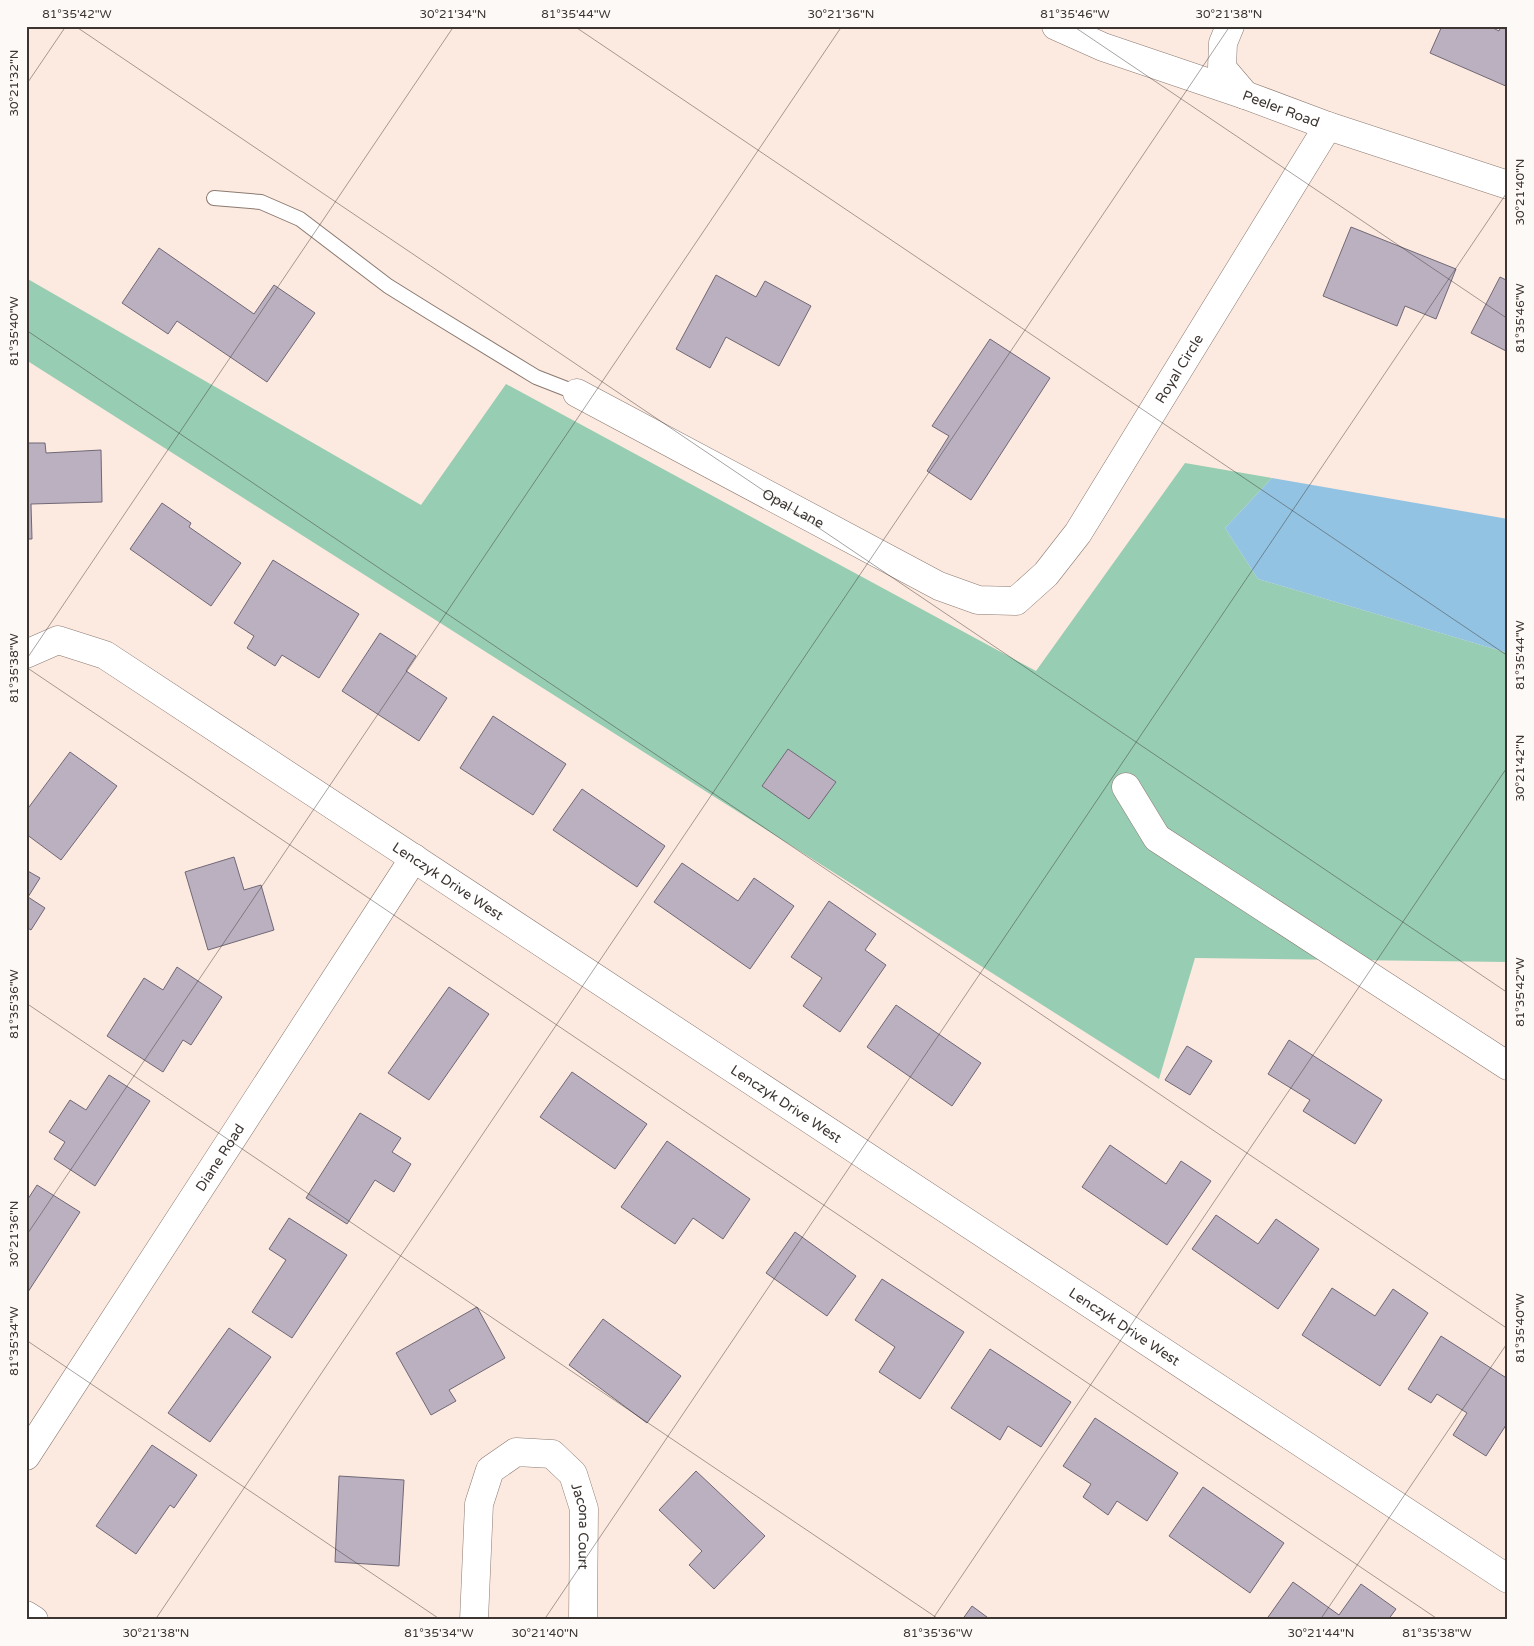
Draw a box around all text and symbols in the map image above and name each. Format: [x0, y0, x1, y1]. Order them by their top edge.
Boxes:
text: 81°35'42"W [42, 7, 112, 21]
text: 30°21'34"N [420, 7, 487, 21]
text: 81°35'44"W [541, 7, 611, 21]
text: 30°21'36"N [808, 7, 875, 21]
text: 81°35'46"W [1040, 7, 1110, 21]
text: 30°21'38"N [1196, 7, 1263, 21]
text: 30°21'32"N [7, 50, 21, 117]
street label: Peeler Road [1240, 86, 1322, 131]
text: 30°21'40"N [1513, 159, 1527, 226]
text: 81°35'46"W [1513, 283, 1527, 353]
text: 81°35'40"W [7, 296, 21, 366]
street label: Royal Circle [1151, 331, 1207, 406]
street label: Opal Lane [759, 485, 827, 532]
text: 81°35'44"W [1513, 620, 1527, 690]
text: 81°35'38"W [7, 633, 21, 703]
text: 30°21'42"N [1513, 735, 1527, 802]
street label: Lenczyk Drive West [389, 838, 507, 924]
text: 81°35'42"W [1513, 957, 1527, 1027]
text: 81°35'36"W [7, 969, 21, 1039]
street label: Lenczyk Drive West [728, 1061, 846, 1147]
street label: Diane Road [192, 1120, 248, 1194]
text: 30°21'36"N [7, 1201, 21, 1268]
street label: Lenczyk Drive West [1066, 1284, 1184, 1369]
text: 81°35'40"W [1513, 1293, 1527, 1363]
text: 81°35'34"W [7, 1306, 21, 1376]
street label: Jacona Court [568, 1481, 593, 1570]
text: 30°21'38"N [123, 1626, 190, 1640]
text: 81°35'34"W [404, 1626, 474, 1640]
text: 30°21'40"N [512, 1626, 579, 1640]
text: 81°35'36"W [903, 1626, 973, 1640]
text: 30°21'44"N [1288, 1626, 1355, 1640]
text: 81°35'38"W [1402, 1626, 1472, 1640]

